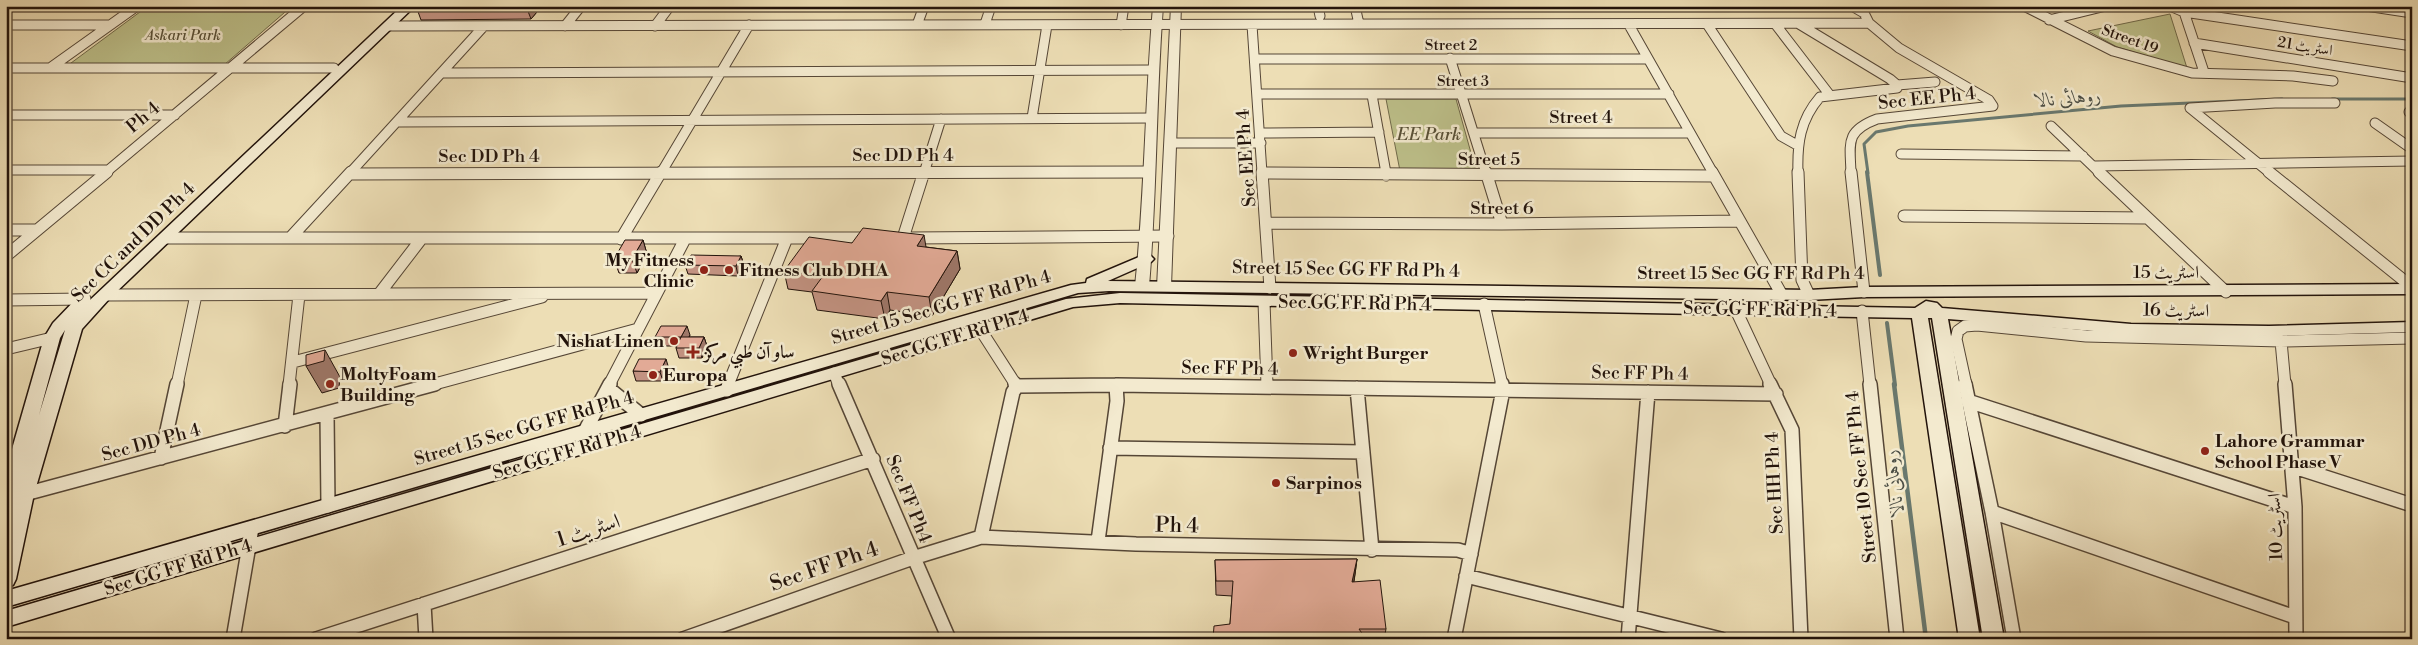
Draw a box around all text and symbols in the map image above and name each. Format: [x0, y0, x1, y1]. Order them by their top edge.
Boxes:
street label: Street 19 [2099, 20, 2161, 58]
park label: Askari Park [143, 26, 221, 45]
street label: اسٹریٹ 21 [2276, 33, 2334, 60]
street label: Street 2 [1425, 36, 1477, 55]
street label: Street 3 [1437, 72, 1489, 91]
street label: Sec EE Ph 4 [1877, 82, 1977, 115]
water label: روہائی نالا [2033, 83, 2102, 113]
street label: Ph 4 [122, 96, 165, 138]
street label: Street 4 [1549, 106, 1613, 129]
street label: Sec EE Ph 4 [1232, 108, 1261, 208]
park label: EE Park [1396, 123, 1461, 146]
street label: Sec DD Ph 4 [852, 144, 954, 167]
street label: Sec DD Ph 4 [438, 145, 540, 168]
street label: Street 5 [1458, 148, 1520, 171]
street label: Sec CC and DD Ph 4 [67, 177, 200, 307]
street label: Street 6 [1470, 197, 1534, 220]
place label: My Fitness Clinic [605, 249, 694, 293]
street label: Street 15 Sec GG FF Rd Ph 4 [1232, 256, 1460, 283]
place label: Fitness Club DHA [739, 259, 889, 282]
street label: اسٹریٹ 15 [2133, 261, 2199, 284]
street label: Street 15 Sec GG FF Rd Ph 4 [1637, 262, 1865, 285]
marker: My Fitness Clinic [698, 264, 710, 276]
marker: Fitness Club DHA [723, 264, 735, 276]
street label: Street 15 Sec GG FF Rd Ph 4 [829, 265, 1053, 349]
street label: Sec GG FF Rd Ph 4 [1278, 291, 1432, 316]
street label: Sec GG FF Rd Ph 4 [1683, 297, 1837, 322]
street label: اسٹریٹ 16 [2143, 298, 2210, 323]
street label: Sec GG FF Rd Ph 4 [878, 304, 1032, 370]
place label: Nishat Linen [556, 330, 664, 353]
marker: Nishat Linen [668, 335, 680, 347]
place label: ساو آن طبي مرکز [702, 341, 795, 369]
place label: Wright Burger [1302, 342, 1429, 365]
marker: ساو آن طبي مرکز [686, 345, 700, 359]
marker: Wright Burger [1287, 347, 1299, 359]
street label: Sec FF Ph 4 [1181, 356, 1279, 381]
street label: Sec FF Ph 4 [1591, 361, 1689, 386]
place label: MoltyFoam Building [340, 363, 437, 407]
place label: Europa [663, 364, 728, 387]
marker: Europa [647, 369, 659, 381]
marker: MoltyFoam Building [324, 378, 336, 390]
street label: Street 15 Sec GG FF Rd Ph 4 [412, 386, 636, 470]
street label: Street 10 Sec FF Ph 4 [1841, 390, 1882, 564]
street label: Sec DD Ph 4 [99, 418, 203, 467]
street label: Sec GG FF Rd Ph 4 [490, 420, 644, 484]
place label: Lahore Grammar School Phase V [2215, 430, 2365, 474]
street label: Sec HH Ph 4 [1760, 431, 1789, 535]
marker: Lahore Grammar School Phase V [2199, 445, 2211, 457]
water label: روہائی نالا [1878, 449, 1910, 518]
street label: Sec FF Ph4 [880, 452, 937, 547]
place label: Sarpinos [1286, 472, 1362, 495]
marker: Sarpinos [1270, 477, 1282, 489]
street label: اسٹریٹ 10 [2263, 493, 2288, 561]
street label: اسٹریٹ 1 [553, 508, 624, 553]
street label: Ph 4 [1155, 513, 1199, 539]
street label: Sec GG FF Rd Ph 4 [101, 534, 255, 601]
street label: Sec FF Ph 4 [767, 536, 882, 598]

